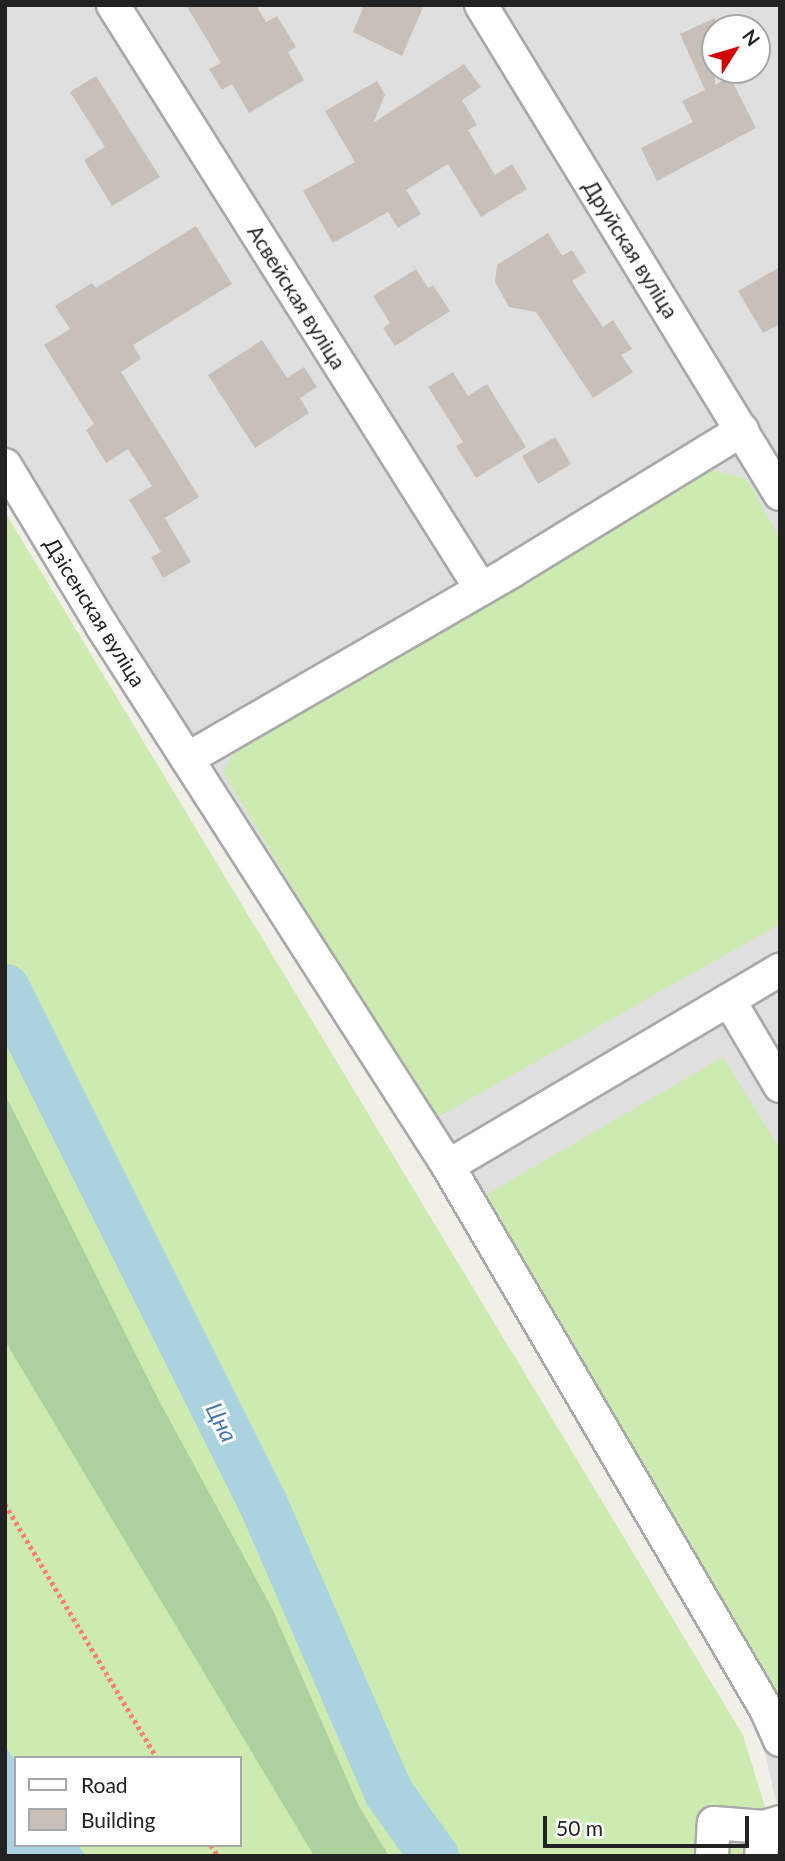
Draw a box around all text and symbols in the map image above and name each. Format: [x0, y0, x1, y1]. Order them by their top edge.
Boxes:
north arrow [701, 14, 771, 84]
text: N [738, 24, 765, 50]
street label: Друйская вуліца [578, 175, 684, 323]
street label: Асвейская вуліца [243, 220, 351, 374]
street label: Дзісенская вуліца [39, 533, 151, 691]
water label: Цна [201, 1398, 243, 1446]
legend [14, 1756, 242, 1847]
text: Road [81, 1772, 128, 1797]
scale bar [547, 1801, 754, 1845]
text: Building [81, 1807, 156, 1832]
text: 50 m [556, 1815, 603, 1840]

